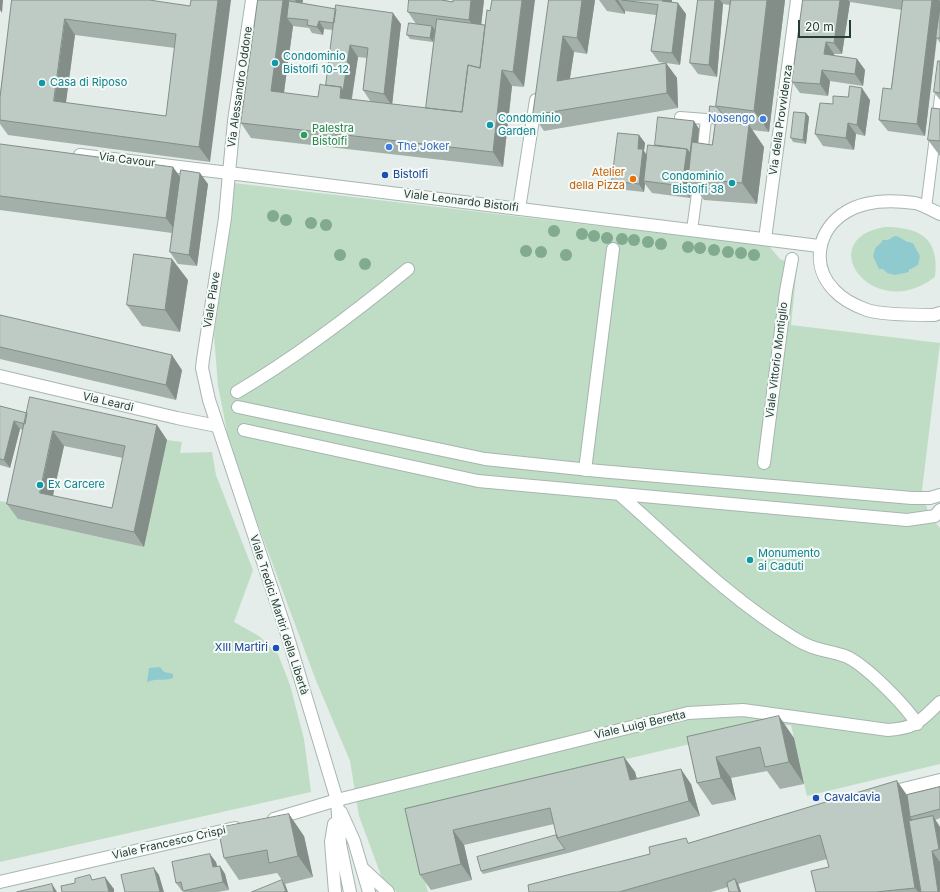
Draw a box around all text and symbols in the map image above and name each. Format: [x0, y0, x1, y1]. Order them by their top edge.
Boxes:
scale bar [800, 12, 853, 38]
text: 20 m [805, 19, 834, 34]
street label: Via Alessandro Oddone [225, 26, 255, 148]
place label: Condominio Bistolfi 10-12 [283, 50, 349, 76]
marker: Condominio Bistolfi 10-12 [270, 58, 280, 68]
street label: Via della Provvidenza [767, 64, 795, 176]
place label: Casa di Riposo [50, 76, 127, 90]
marker: Casa di Riposo [37, 78, 47, 88]
place label: Condominio Garden [498, 112, 561, 138]
place label: Nosengo [708, 112, 755, 126]
marker: Nosengo [758, 114, 768, 124]
marker: Condominio Garden [485, 120, 495, 130]
place label: Palestra Bistolfi [312, 122, 354, 148]
marker: Palestra Bistolfi [299, 130, 309, 140]
place label: The Joker [397, 140, 449, 154]
marker: The Joker [384, 142, 394, 152]
street label: Via Cavour [98, 150, 156, 170]
place label: Atelier della Pizza [569, 166, 625, 192]
place label: Bistolfi [393, 168, 428, 182]
marker: Bistolfi [380, 170, 390, 180]
place label: Condominio Bistolfi 38 [661, 170, 724, 196]
marker: Atelier della Pizza [628, 174, 638, 184]
marker: Condominio Bistolfi 38 [727, 178, 737, 188]
street label: Viale Leonardo Bistolfi [403, 187, 519, 215]
street label: Viale Piave [201, 271, 223, 329]
street label: Viale Vittorio Montiglio [763, 301, 791, 419]
street label: Via Leardi [81, 390, 135, 414]
place label: Ex Carcere [48, 478, 105, 492]
marker: Ex Carcere [35, 480, 45, 490]
street label: Viale Tredici Martiri della Libertà [247, 533, 311, 697]
place label: Monumento ai Caduti [758, 547, 820, 573]
marker: Monumento ai Caduti [745, 555, 755, 565]
place label: XIII Martiri [215, 641, 268, 655]
marker: XIII Martiri [271, 643, 281, 653]
street label: Viale Luigi Beretta [593, 708, 687, 742]
place label: Cavalcavia [824, 791, 880, 805]
marker: Cavalcavia [811, 793, 821, 803]
street label: Viale Francesco Crispi [111, 823, 227, 863]

